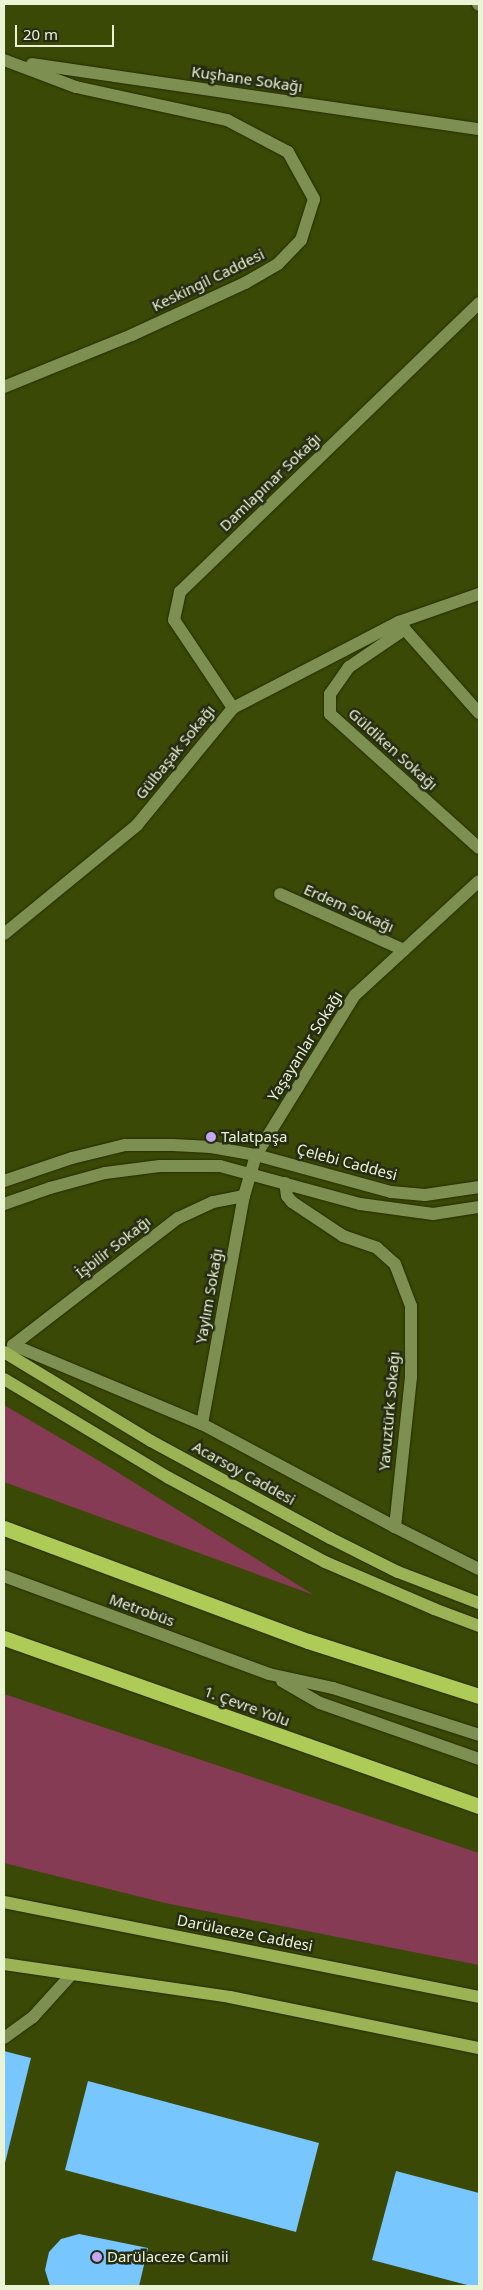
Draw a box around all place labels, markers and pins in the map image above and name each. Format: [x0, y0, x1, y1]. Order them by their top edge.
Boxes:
place label: Talatpaşa [221, 1128, 287, 1146]
marker: Talatpaşa [205, 1131, 217, 1143]
place label: Darülaceze Camii [107, 2248, 229, 2266]
marker: Darülaceze Camii [91, 2251, 103, 2263]

